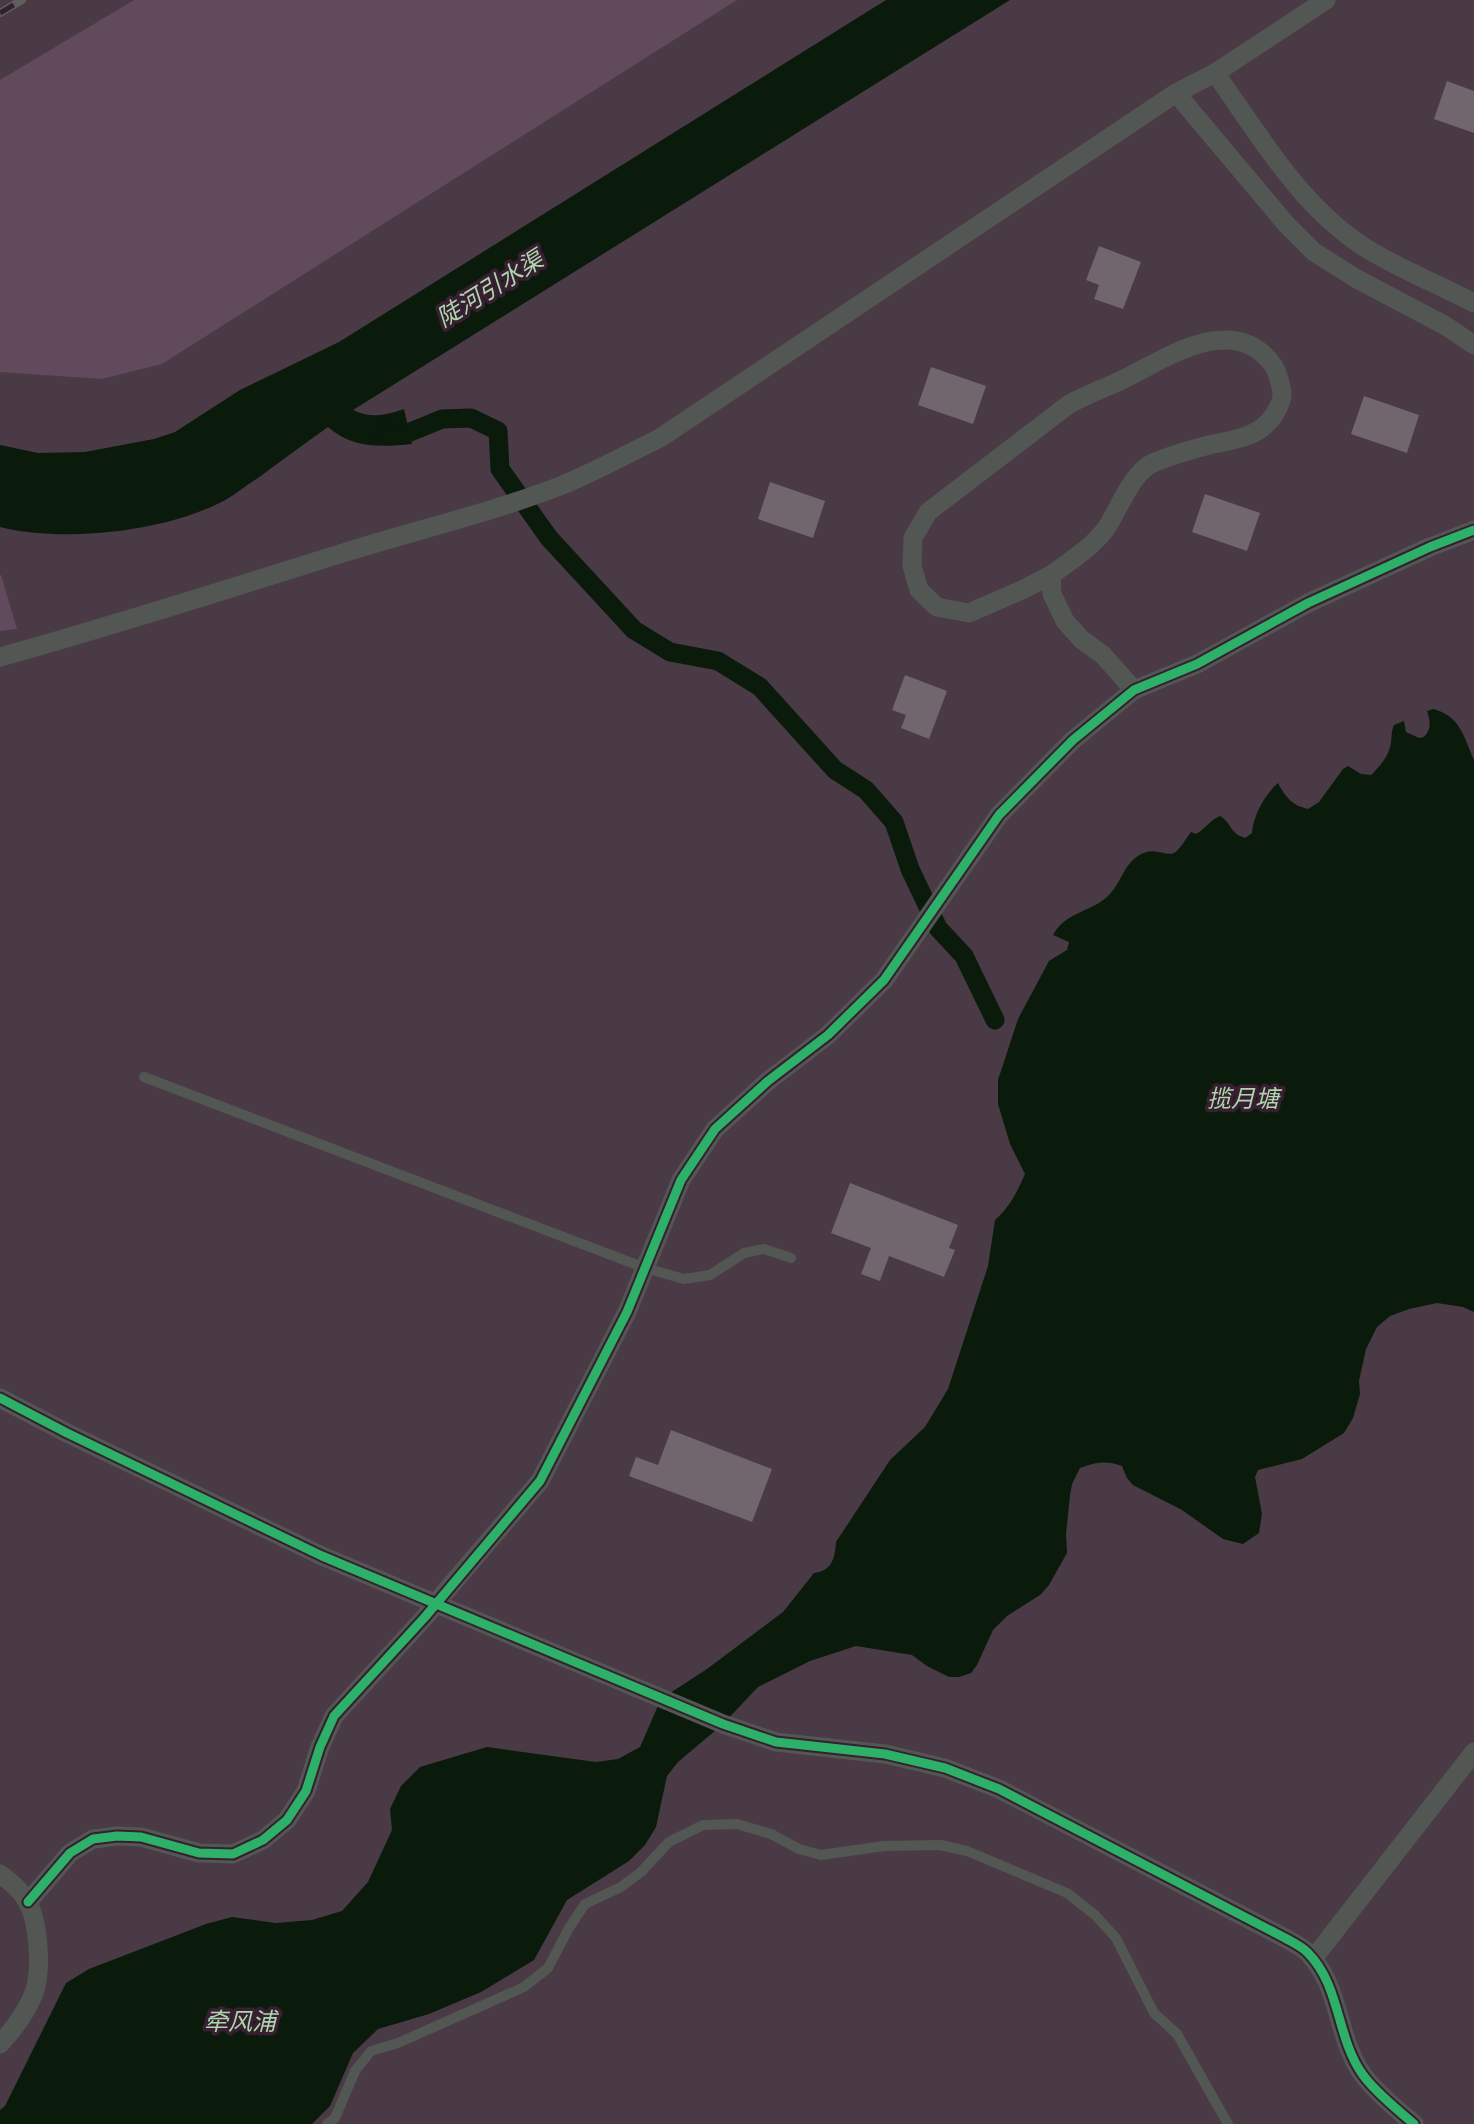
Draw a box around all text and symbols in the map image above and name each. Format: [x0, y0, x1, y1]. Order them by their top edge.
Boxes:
water label: 陡河引水渠 [430, 241, 552, 334]
water label: 揽月塘 [1207, 1082, 1283, 1115]
water label: 牵风浦 [204, 2005, 280, 2038]

